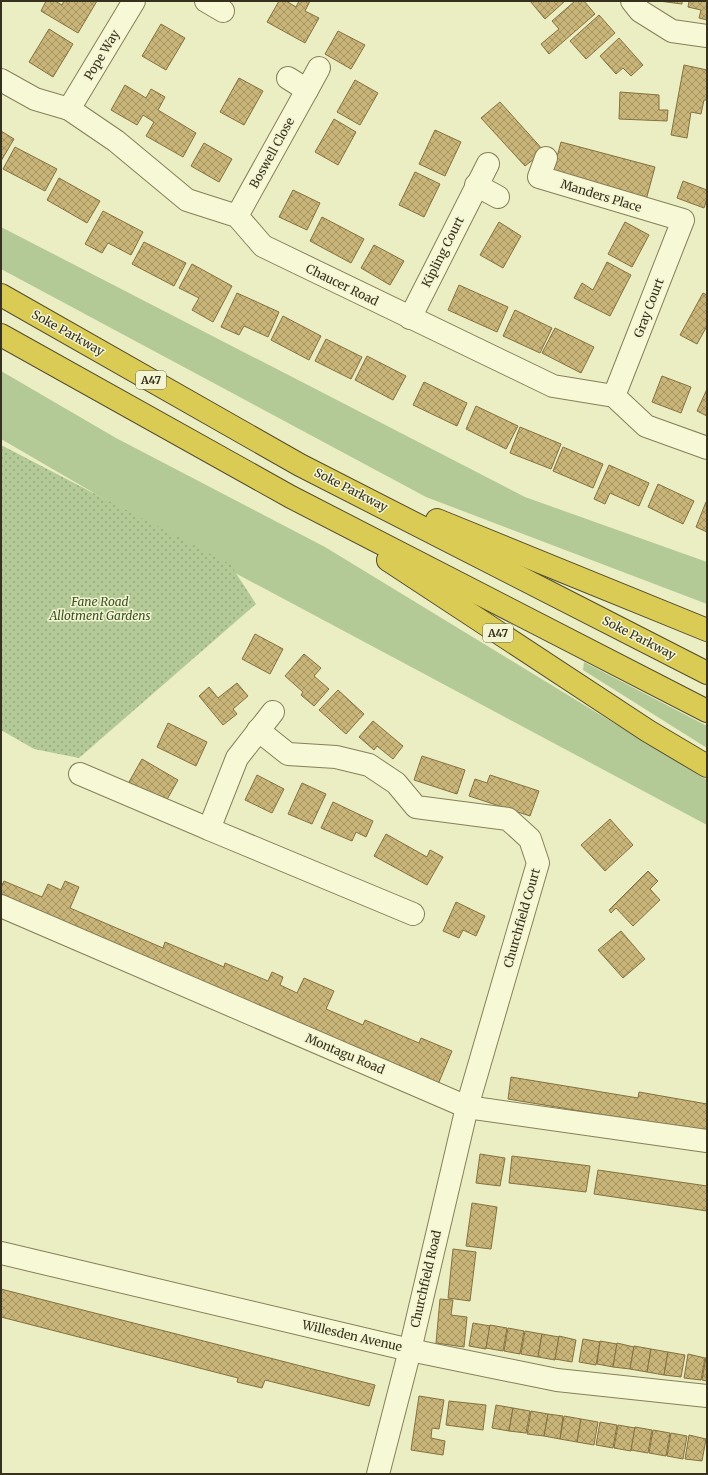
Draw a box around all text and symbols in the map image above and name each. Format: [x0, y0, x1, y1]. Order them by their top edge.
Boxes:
street label: Pope Way [81, 27, 122, 83]
street label: Boswell Close [246, 115, 297, 191]
street label: Manders Place [559, 176, 643, 215]
street label: Kipling Court [418, 214, 467, 290]
street label: Chaucer Road [303, 260, 381, 309]
street label: Gray Court [630, 276, 667, 339]
street label: Soke Parkway [29, 306, 107, 359]
road number: A47 [136, 371, 166, 389]
street label: Soke Parkway [312, 465, 391, 515]
park label: Fane Road Allotment Gardens [48, 594, 151, 623]
street label: Soke Parkway [600, 613, 679, 663]
road number: A47 [483, 624, 513, 642]
street label: Churchfield Court [500, 866, 543, 969]
street label: Montagu Road [303, 1030, 387, 1077]
street label: Churchfield Road [407, 1229, 444, 1329]
street label: Willesden Avenue [300, 1317, 403, 1354]

